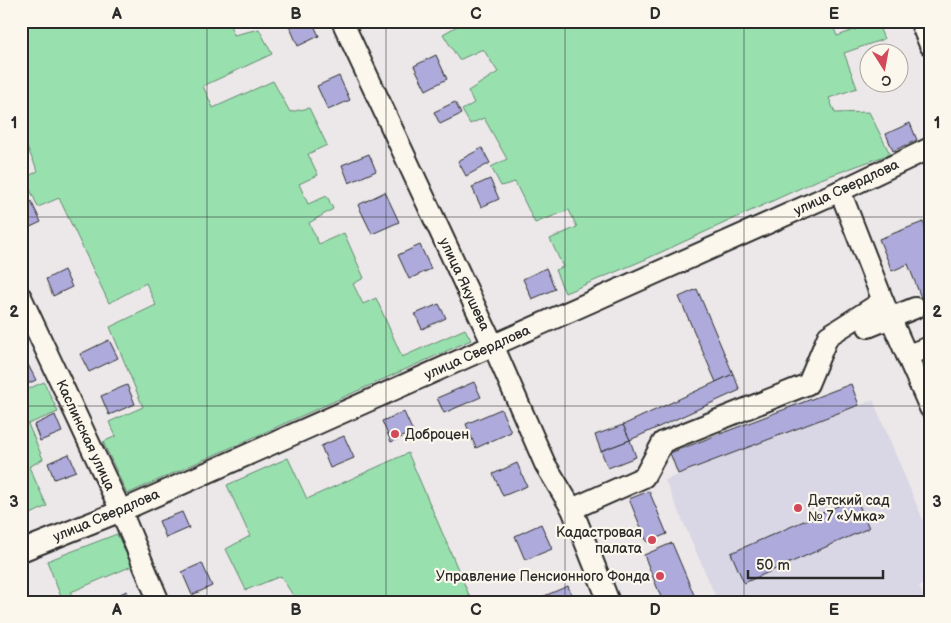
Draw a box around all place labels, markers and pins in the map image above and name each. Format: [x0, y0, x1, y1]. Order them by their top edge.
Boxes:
place label: Доброцен [405, 426, 469, 443]
marker: Доброцен [389, 428, 401, 440]
place label: Детский сад № 7 «Умка» [808, 492, 890, 525]
marker: Детский сад № 7 «Умка» [792, 502, 804, 514]
place label: Кадастровая палата [556, 524, 643, 557]
marker: Кадастровая палата [646, 534, 658, 546]
place label: Управление Пенсионного Фонда [436, 568, 651, 585]
marker: Управление Пенсионного Фонда [654, 570, 666, 582]

